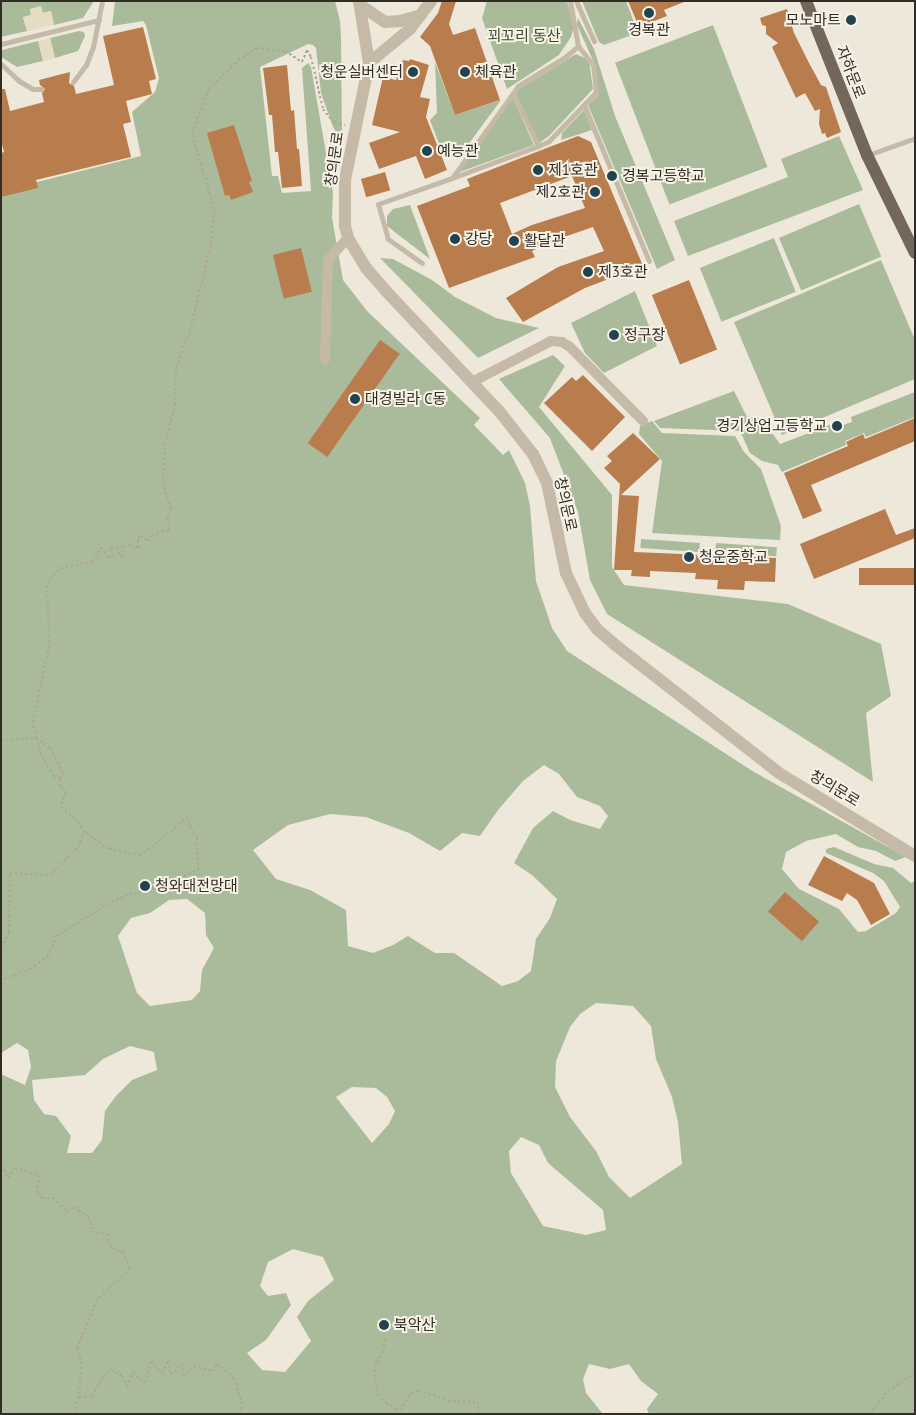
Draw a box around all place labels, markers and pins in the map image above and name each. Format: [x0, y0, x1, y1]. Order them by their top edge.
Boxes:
marker: 경복관 [643, 7, 655, 19]
place label: 모노마트 [786, 11, 841, 29]
marker: 모노마트 [845, 14, 857, 26]
place label: 경복관 [628, 21, 670, 39]
place label: 청운실버센터 [320, 63, 403, 81]
place label: 체육관 [475, 63, 516, 81]
marker: 청운실버센터 [407, 66, 419, 78]
marker: 체육관 [459, 66, 471, 78]
place label: 예능관 [437, 142, 478, 160]
marker: 예능관 [421, 145, 433, 157]
place label: 제1호관 [548, 161, 598, 179]
marker: 제1호관 [532, 164, 544, 176]
place label: 경복고등학교 [622, 167, 705, 185]
marker: 경복고등학교 [606, 170, 618, 182]
place label: 제2호관 [535, 183, 585, 201]
marker: 제2호관 [589, 186, 601, 198]
place label: 강당 [465, 230, 493, 248]
place label: 활달관 [524, 232, 565, 250]
marker: 강당 [449, 233, 461, 245]
marker: 활달관 [508, 235, 520, 247]
place label: 제3호관 [598, 263, 648, 281]
marker: 제3호관 [582, 266, 594, 278]
place label: 정구장 [624, 326, 665, 344]
marker: 정구장 [608, 329, 620, 341]
place label: 대경빌라 C동 [365, 390, 447, 408]
marker: 대경빌라 C동 [349, 393, 361, 405]
place label: 경기상업고등학교 [717, 417, 827, 435]
marker: 경기상업고등학교 [831, 420, 843, 432]
place label: 청운중학교 [699, 548, 768, 566]
marker: 청운중학교 [683, 551, 695, 563]
place label: 청와대전망대 [155, 877, 238, 895]
marker: 청와대전망대 [139, 880, 151, 892]
place label: 북악산 [394, 1316, 435, 1334]
marker: 북악산 [378, 1319, 390, 1331]

